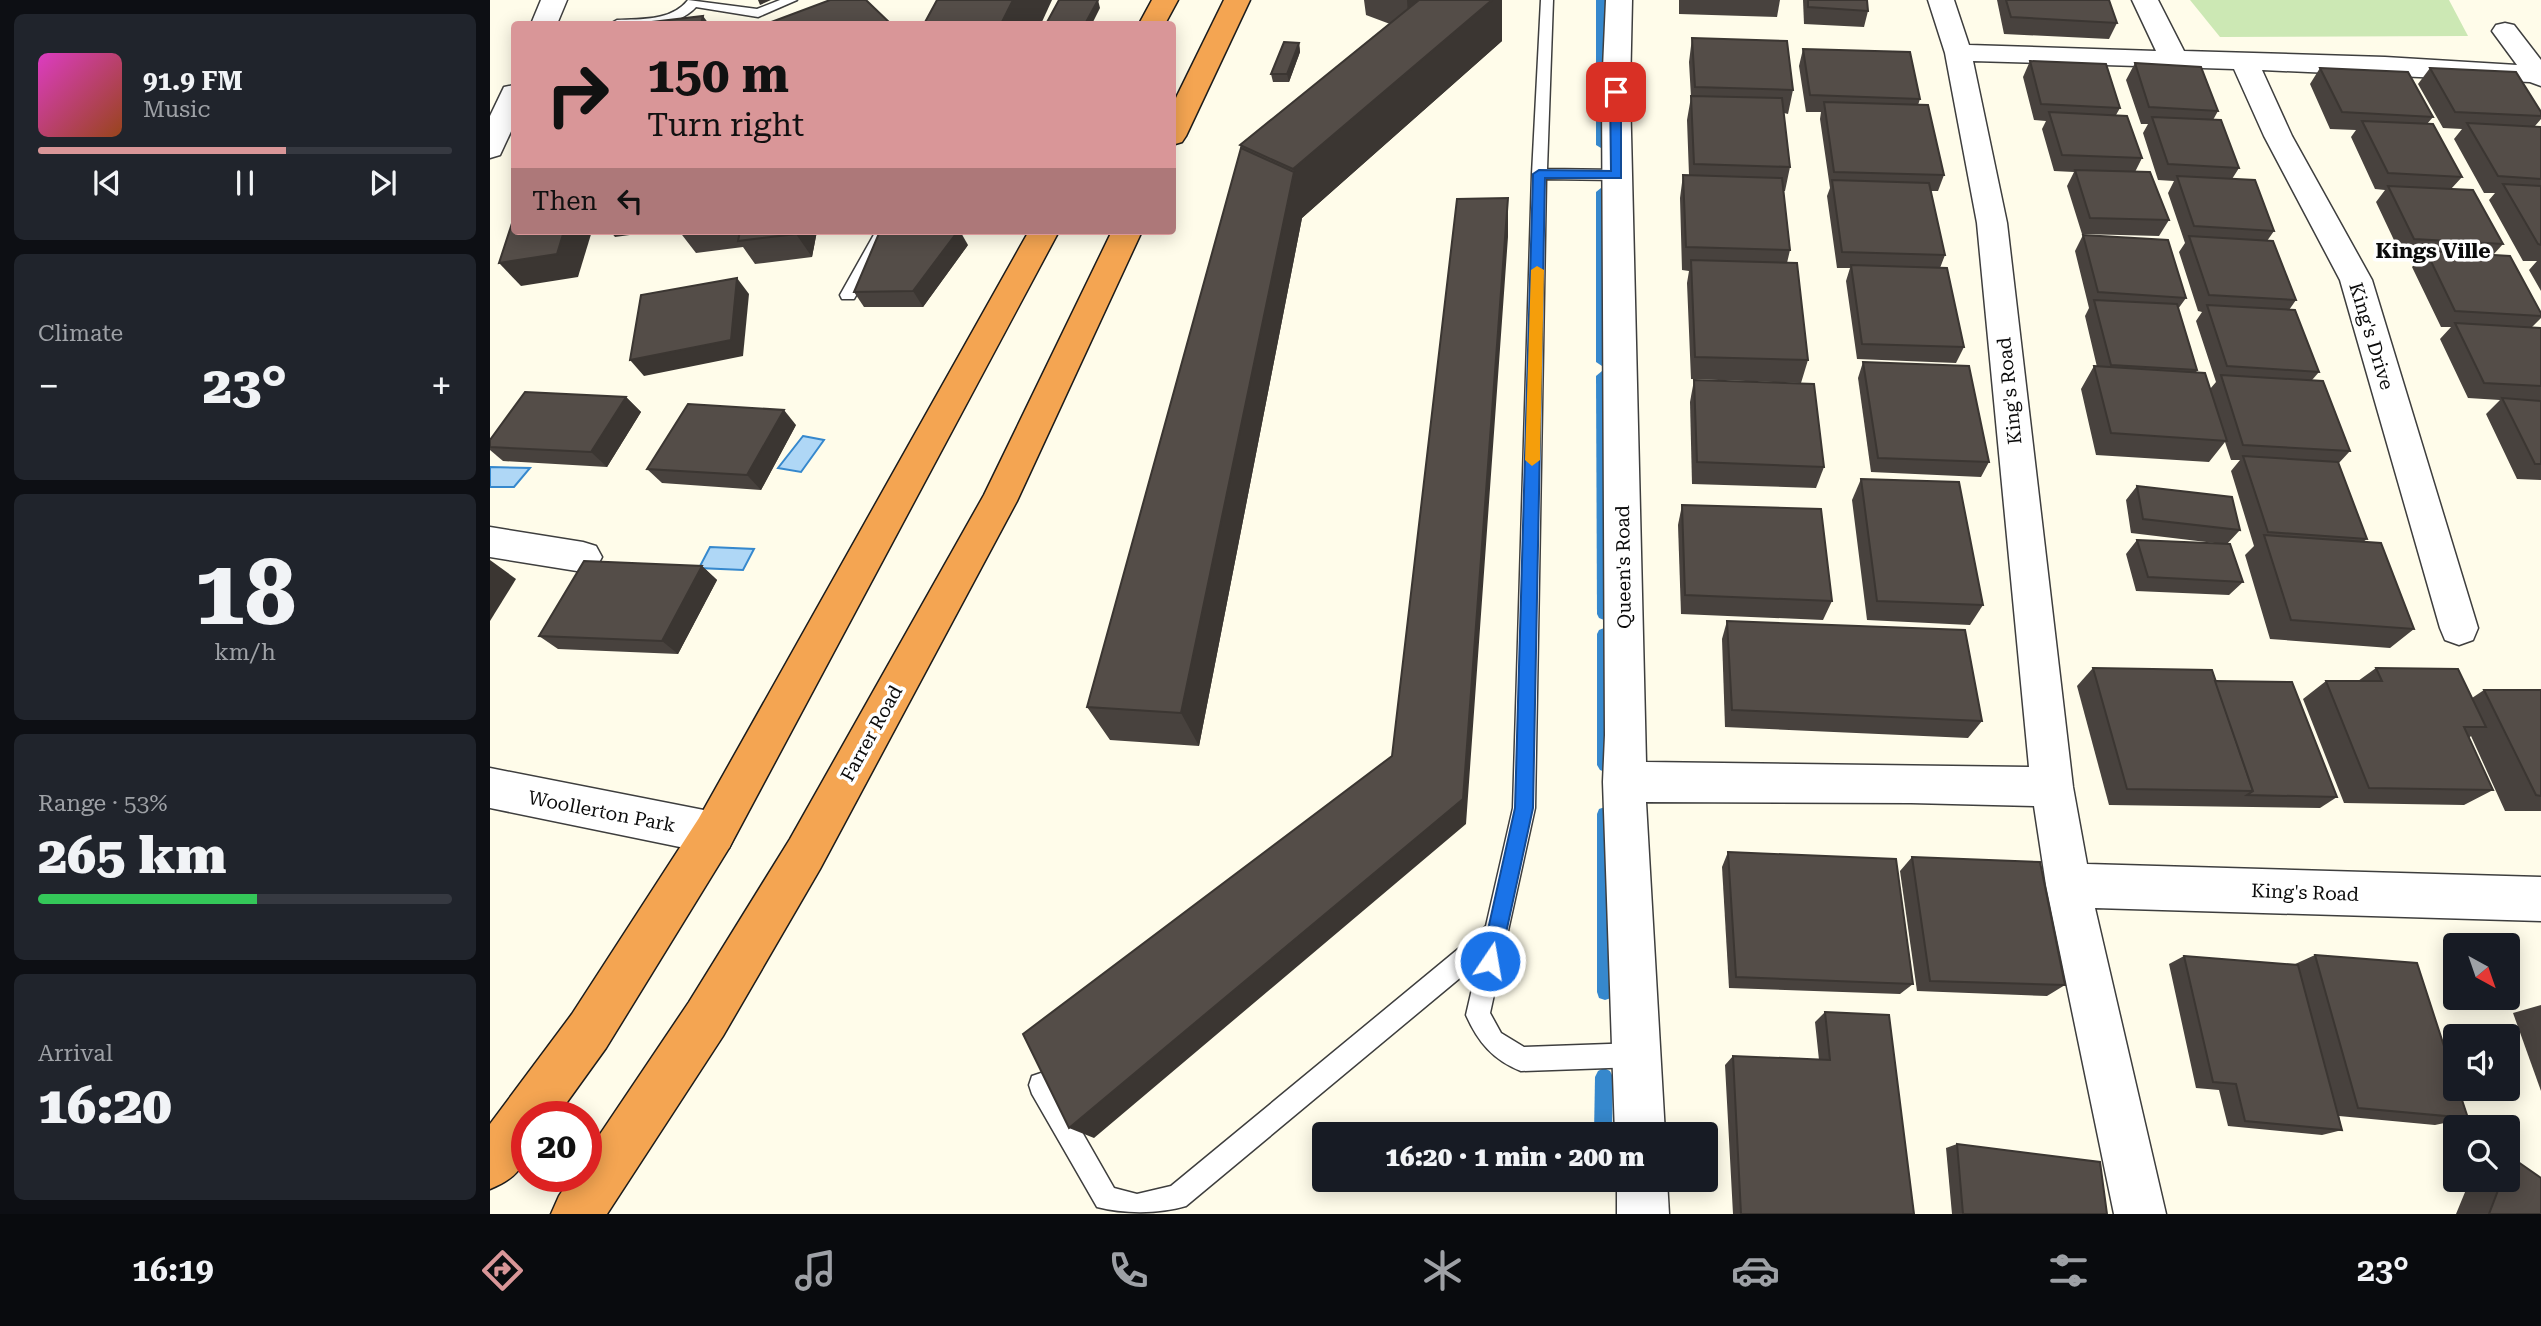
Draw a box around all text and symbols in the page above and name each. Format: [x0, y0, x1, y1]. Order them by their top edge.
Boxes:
text: 150 m [647, 47, 789, 104]
icon: right [532, 49, 623, 140]
pin [1586, 62, 1646, 122]
text: 91.9 FM [143, 66, 243, 96]
icon: arrive [1597, 73, 1635, 111]
text: Music [143, 96, 210, 123]
text: Turn right [647, 106, 804, 144]
icon: previous [88, 164, 126, 202]
icon: pause [226, 164, 264, 202]
icon: next [364, 164, 402, 202]
icon: left [611, 182, 649, 220]
text: Then [532, 186, 597, 216]
district label: Kings Ville [2376, 239, 2491, 263]
street label: King's Drive [2344, 280, 2399, 392]
text: Climate [38, 320, 123, 347]
street label: King's Road [1992, 336, 2027, 446]
text: 23° [203, 355, 287, 416]
text: − [38, 364, 59, 408]
text: + [431, 364, 452, 408]
street label: Queen's Road [1611, 505, 1636, 629]
text: 18 [194, 540, 296, 646]
text: km/h [214, 639, 276, 666]
street label: Farrer Road [836, 681, 907, 785]
street label: Woollerton Park [526, 786, 678, 837]
text: Range · 53% [38, 790, 167, 817]
text: 265 km [38, 825, 226, 886]
street label: King's Road [2251, 879, 2359, 906]
position arrow [1453, 924, 1527, 998]
north arrow [2443, 933, 2520, 1010]
map controls [2443, 933, 2520, 1192]
button: sound [2443, 1024, 2520, 1101]
text: Arrival [38, 1040, 113, 1067]
text: 16:20 [38, 1075, 172, 1136]
speed limit sign: 20 [511, 1101, 602, 1192]
button: search [2443, 1115, 2520, 1192]
text: 16:20 · 1 min · 200 m [1385, 1142, 1645, 1172]
icon: directions [478, 1246, 527, 1295]
icon: music [791, 1246, 840, 1295]
icon: phone [1104, 1246, 1153, 1295]
icon: climate [1418, 1246, 1467, 1295]
icon: car [1731, 1246, 1780, 1295]
icon: filters [2044, 1246, 2093, 1295]
text: 16:19 [132, 1251, 214, 1289]
text: 23° [2357, 1251, 2409, 1289]

